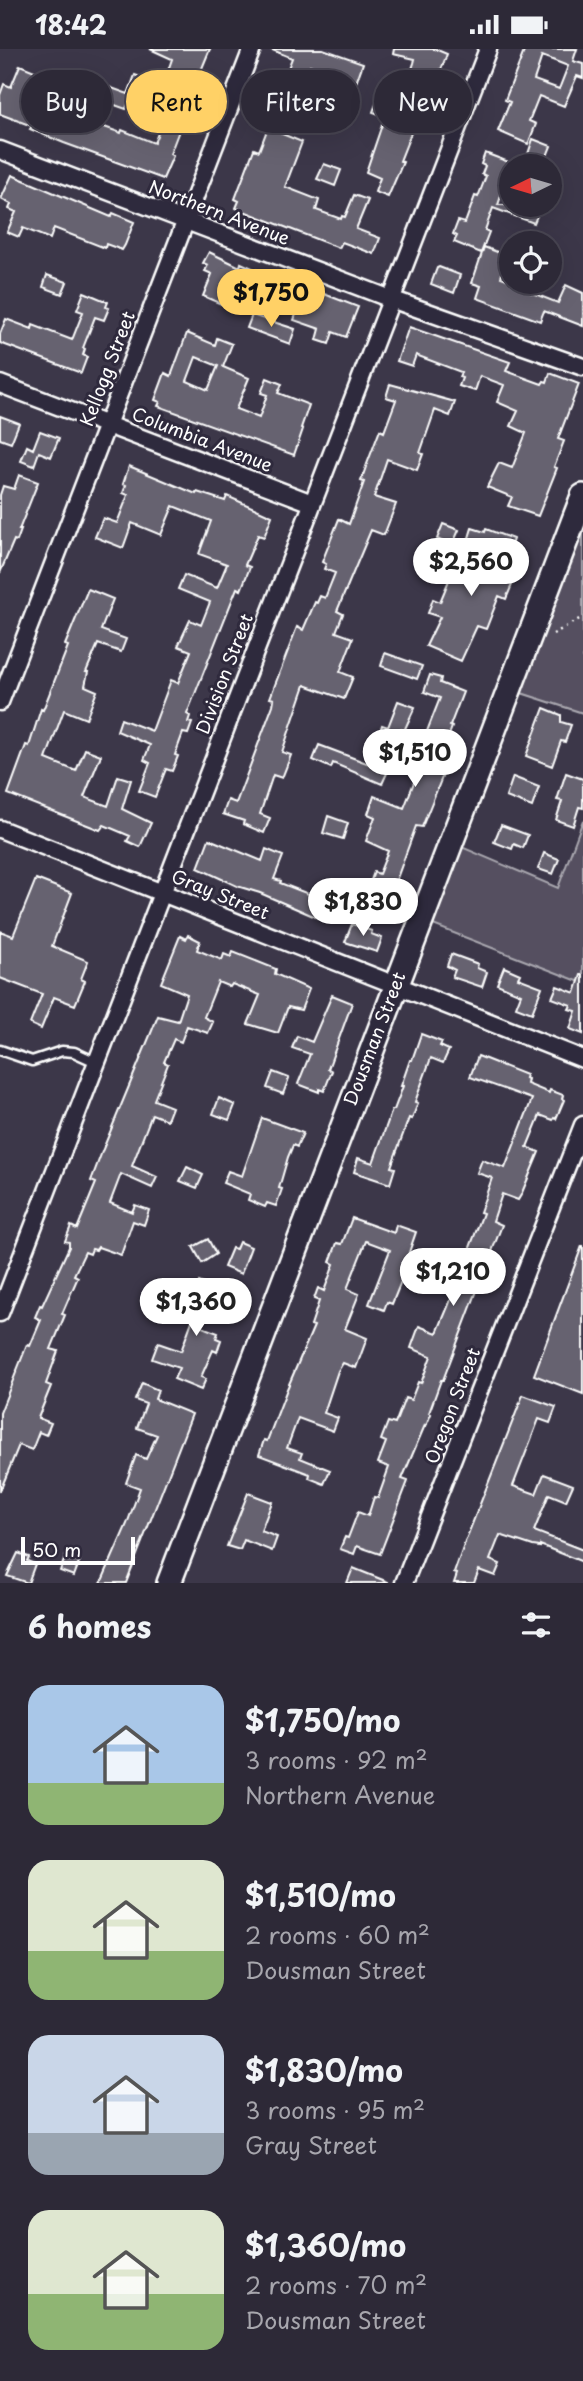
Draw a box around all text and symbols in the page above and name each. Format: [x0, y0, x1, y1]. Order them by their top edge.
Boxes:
text: 18:42 [35, 5, 107, 44]
chip: Buy [21, 70, 112, 133]
chip: Rent [126, 70, 227, 133]
chip: Filters [241, 70, 360, 133]
chip: New [374, 70, 472, 133]
north arrow [499, 154, 562, 217]
map controls [499, 154, 562, 294]
street label: Northern Avenue [145, 172, 294, 251]
button: locate [499, 231, 562, 294]
pin: $1,750 [214, 269, 328, 329]
text: $1,750 [233, 274, 309, 309]
street label: Kellogg Street [72, 307, 141, 430]
street label: Columbia Avenue [128, 399, 277, 478]
pin: $2,560 [414, 539, 528, 598]
text: $2,560 [429, 543, 513, 578]
street label: Division Street [188, 609, 259, 738]
pin: $1,510 [358, 729, 472, 789]
text: $1,510 [379, 734, 451, 769]
street label: Gray Street [168, 862, 273, 925]
pin: $1,830 [306, 879, 420, 938]
text: $1,830 [324, 883, 402, 918]
street label: Dousman Street [336, 968, 412, 1109]
pin: $1,210 [396, 1249, 510, 1308]
text: $1,210 [416, 1253, 490, 1288]
pin: $1,360 [139, 1279, 253, 1338]
text: $1,360 [156, 1283, 236, 1318]
street label: Oregon Street [417, 1343, 486, 1467]
scale bar [21, 1534, 135, 1566]
text: 50 m [32, 1535, 81, 1563]
text: 6 homes [28, 1603, 151, 1648]
icon: filters [517, 1606, 555, 1644]
text: $1,750/mo [245, 1697, 400, 1742]
icon: home [84, 1713, 168, 1797]
text: 3 rooms · 92 m² [245, 1742, 428, 1777]
text: Northern Avenue [245, 1777, 435, 1812]
text: $1,510/mo [245, 1872, 396, 1917]
icon: home [84, 1888, 168, 1972]
text: 2 rooms · 60 m² [245, 1917, 430, 1952]
text: Dousman Street [245, 1952, 426, 1987]
text: $1,830/mo [245, 2047, 403, 2092]
icon: home [84, 2063, 168, 2147]
text: 3 rooms · 95 m² [245, 2092, 425, 2127]
text: Gray Street [245, 2127, 377, 2162]
text: $1,360/mo [245, 2222, 406, 2267]
icon: home [84, 2238, 168, 2322]
text: 2 rooms · 70 m² [245, 2267, 427, 2302]
text: Dousman Street [245, 2302, 426, 2337]

